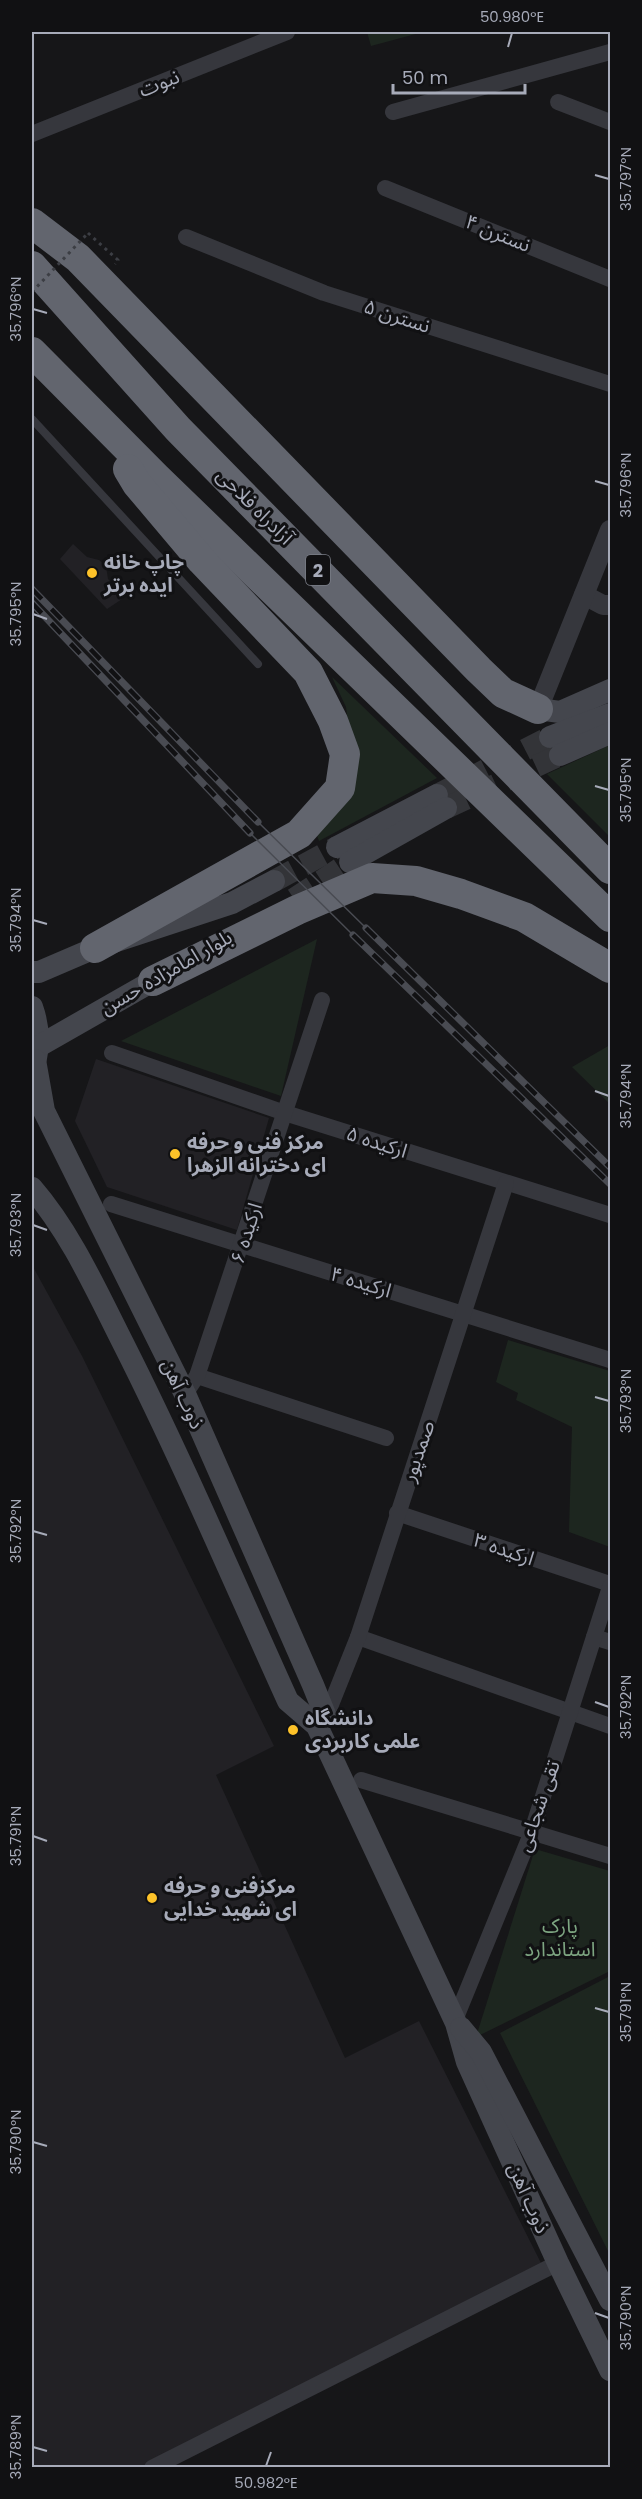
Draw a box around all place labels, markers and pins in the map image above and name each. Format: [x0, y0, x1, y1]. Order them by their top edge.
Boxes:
place label: چاپ خانه ایده برتر [103, 548, 184, 599]
marker: چاپ خانه ایده برتر [85, 566, 99, 580]
place label: مرکز فنی و حرفه ای دخترانه الزهرا [187, 1128, 326, 1179]
marker: مرکز فنی و حرفه ای دخترانه الزهرا [168, 1147, 182, 1161]
place label: دانشگاه علمی کاربردی [305, 1704, 420, 1755]
marker: دانشگاه علمی کاربردی [286, 1723, 300, 1737]
place label: مرکزفنی و حرفه ای شهید خدایی [164, 1872, 297, 1923]
marker: مرکزفنی و حرفه ای شهید خدایی [145, 1891, 159, 1905]

